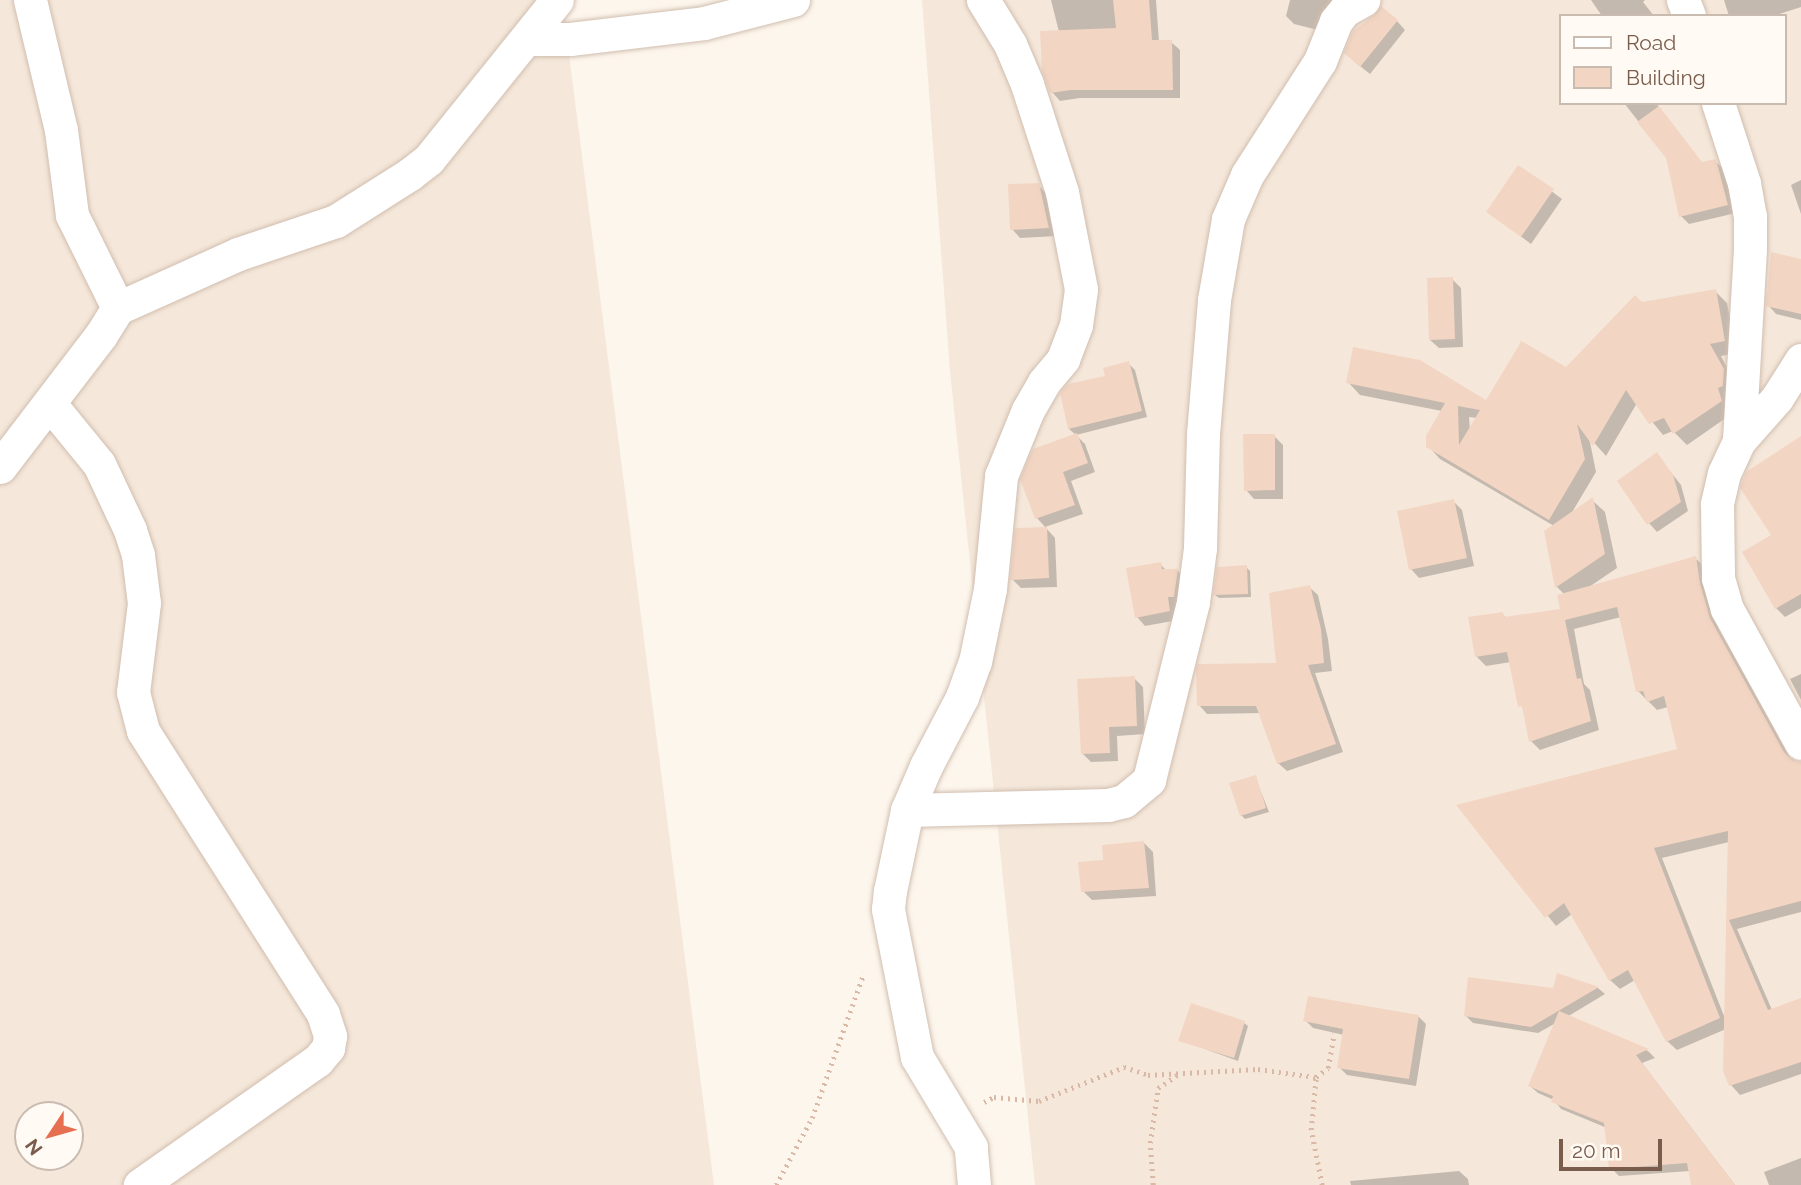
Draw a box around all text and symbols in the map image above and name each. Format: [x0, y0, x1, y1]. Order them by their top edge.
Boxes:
legend [1560, 14, 1787, 105]
text: Road [1626, 30, 1676, 55]
text: Building [1626, 65, 1706, 90]
north arrow [14, 1101, 84, 1171]
scale bar [1563, 1126, 1666, 1170]
text: N [20, 1135, 47, 1159]
text: 20 m [1572, 1138, 1620, 1163]

